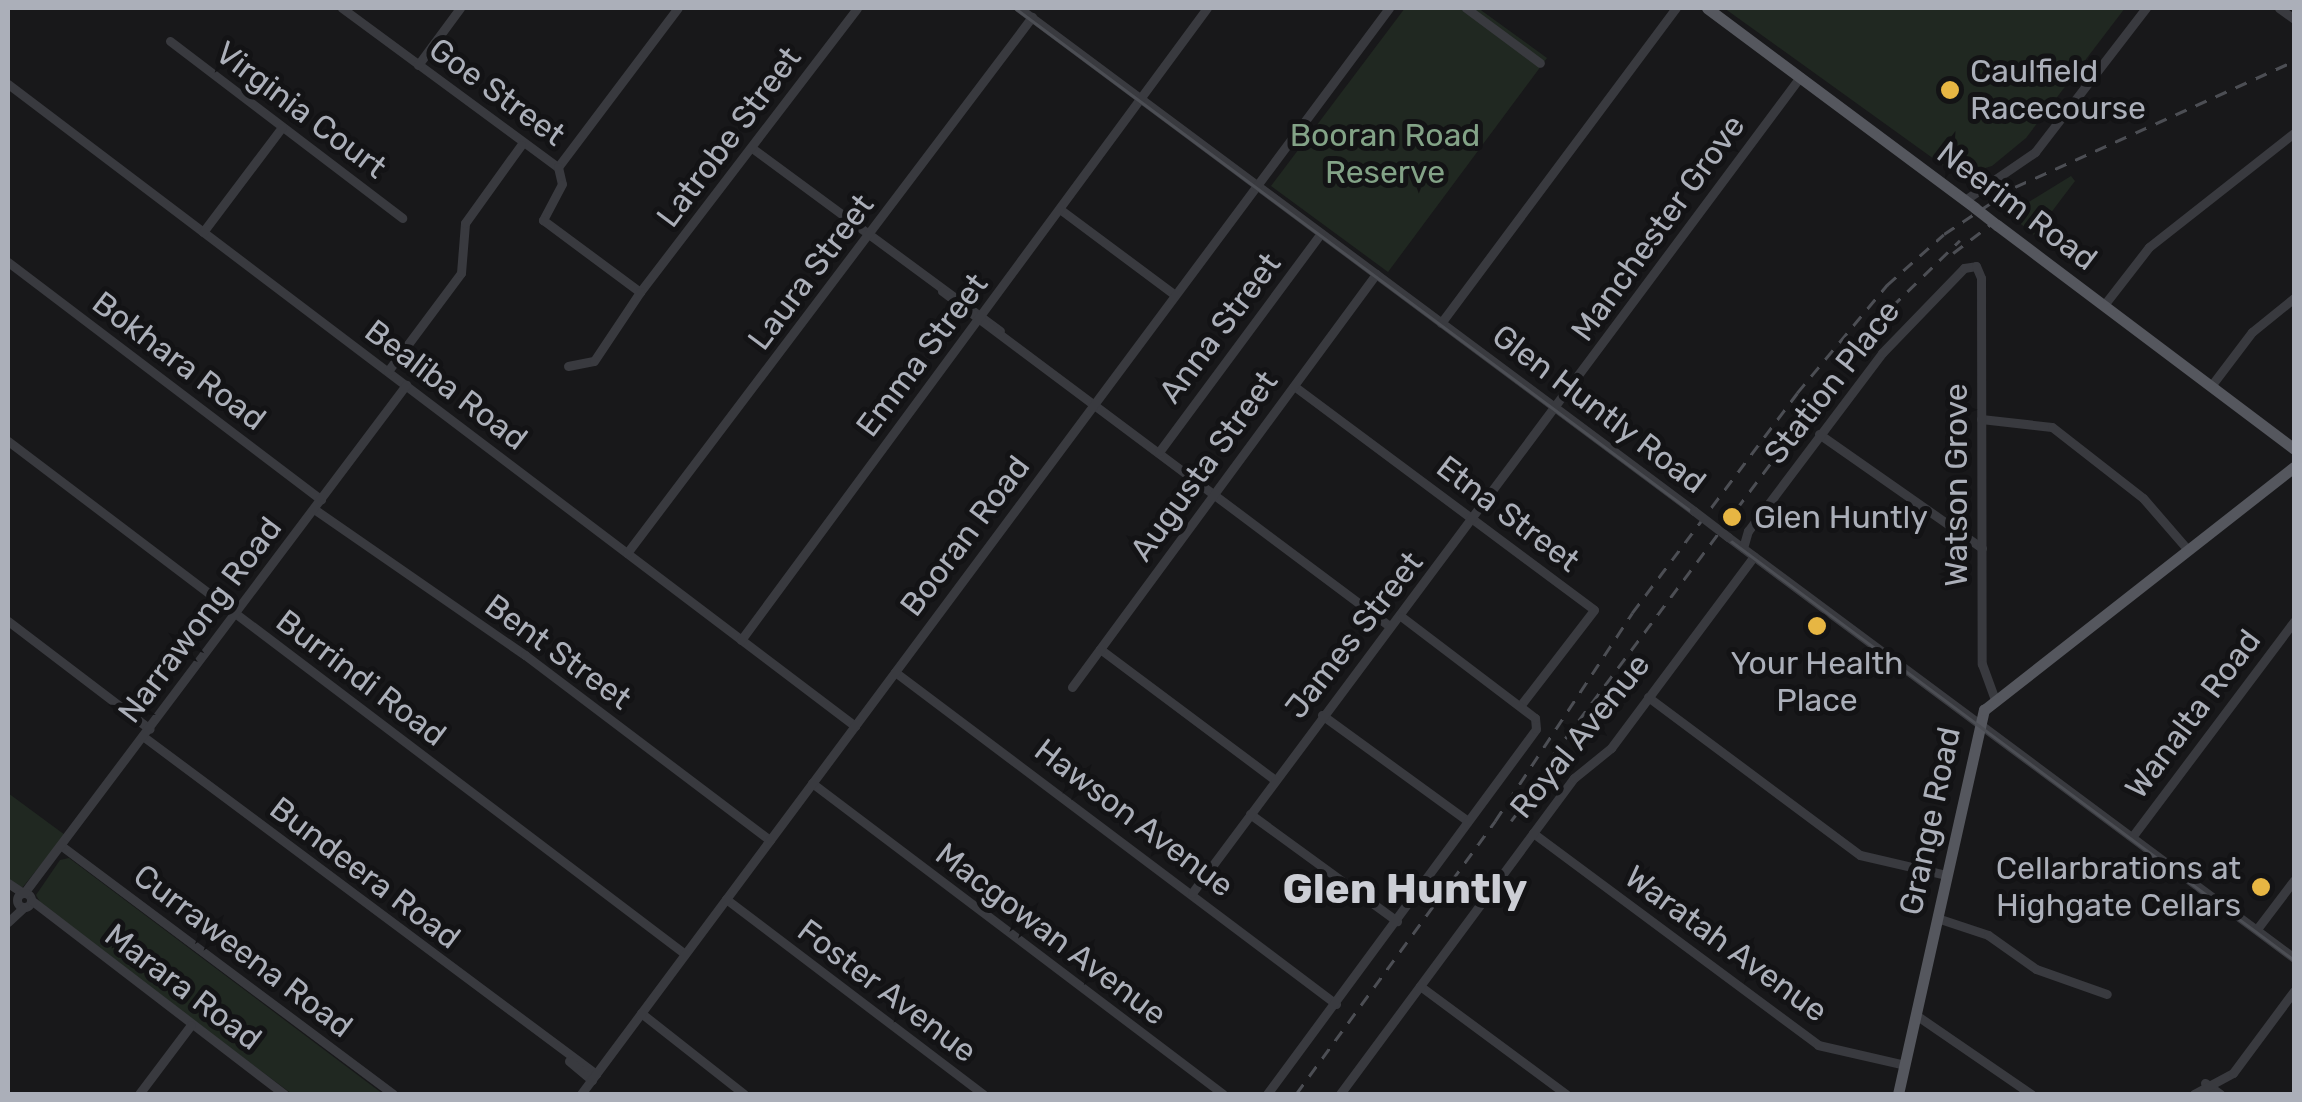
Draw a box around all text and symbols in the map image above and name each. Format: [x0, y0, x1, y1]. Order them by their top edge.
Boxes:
street label: Goe Street [422, 30, 572, 154]
street label: Virginia Court [208, 33, 394, 187]
street label: Latrobe Street [649, 39, 809, 235]
place label: Caulfield Racecourse [1970, 53, 2146, 128]
marker: Caulfield Racecourse [1939, 79, 1961, 101]
street label: Manchester Grove [1563, 107, 1753, 349]
park label: Booran Road Reserve [1290, 117, 1480, 192]
street label: Neerim Road [1930, 133, 2104, 279]
street label: Laura Street [740, 187, 882, 357]
street label: Anna Street [1151, 245, 1289, 411]
street label: Emma Street [848, 266, 996, 444]
street label: Bokhara Road [85, 283, 273, 439]
street label: Station Place [1756, 292, 1908, 472]
street label: Bealiba Road [357, 312, 535, 458]
street label: Glen Huntly Road [1485, 316, 1713, 502]
street label: Augusta Street [1122, 363, 1286, 569]
street label: Watson Grove [1937, 383, 1975, 587]
street label: Booran Road [892, 448, 1038, 624]
street label: Etna Street [1429, 448, 1587, 580]
place label: Glen Huntly [1754, 498, 1928, 536]
marker: Glen Huntly [1719, 504, 1745, 530]
street label: Narrawong Road [110, 510, 290, 730]
street label: James Street [1277, 544, 1431, 726]
street label: Bent Street [477, 586, 639, 718]
street label: Burrindi Road [269, 602, 453, 754]
marker: Your Health Place [1804, 613, 1830, 639]
street label: Wanalta Road [2117, 622, 2269, 806]
place label: Your Health Place [1730, 645, 1904, 720]
street label: Royal Avenue [1502, 646, 1658, 826]
street label: Grange Road [1891, 723, 1969, 919]
street label: Hawson Avenue [1027, 731, 1241, 905]
street label: Bundeera Road [262, 789, 468, 957]
street label: Macgowan Avenue [928, 834, 1174, 1034]
place label: Cellarbrations at Highgate Cellars [1996, 850, 2241, 925]
street label: Curraweena Road [126, 856, 360, 1046]
street label: Waratah Avenue [1617, 857, 1835, 1031]
district label: Glen Huntly [1283, 864, 1527, 914]
marker: Cellarbrations at Highgate Cellars [2250, 876, 2272, 898]
street label: Foster Avenue [789, 911, 985, 1071]
street label: Marara Road [97, 916, 269, 1058]

